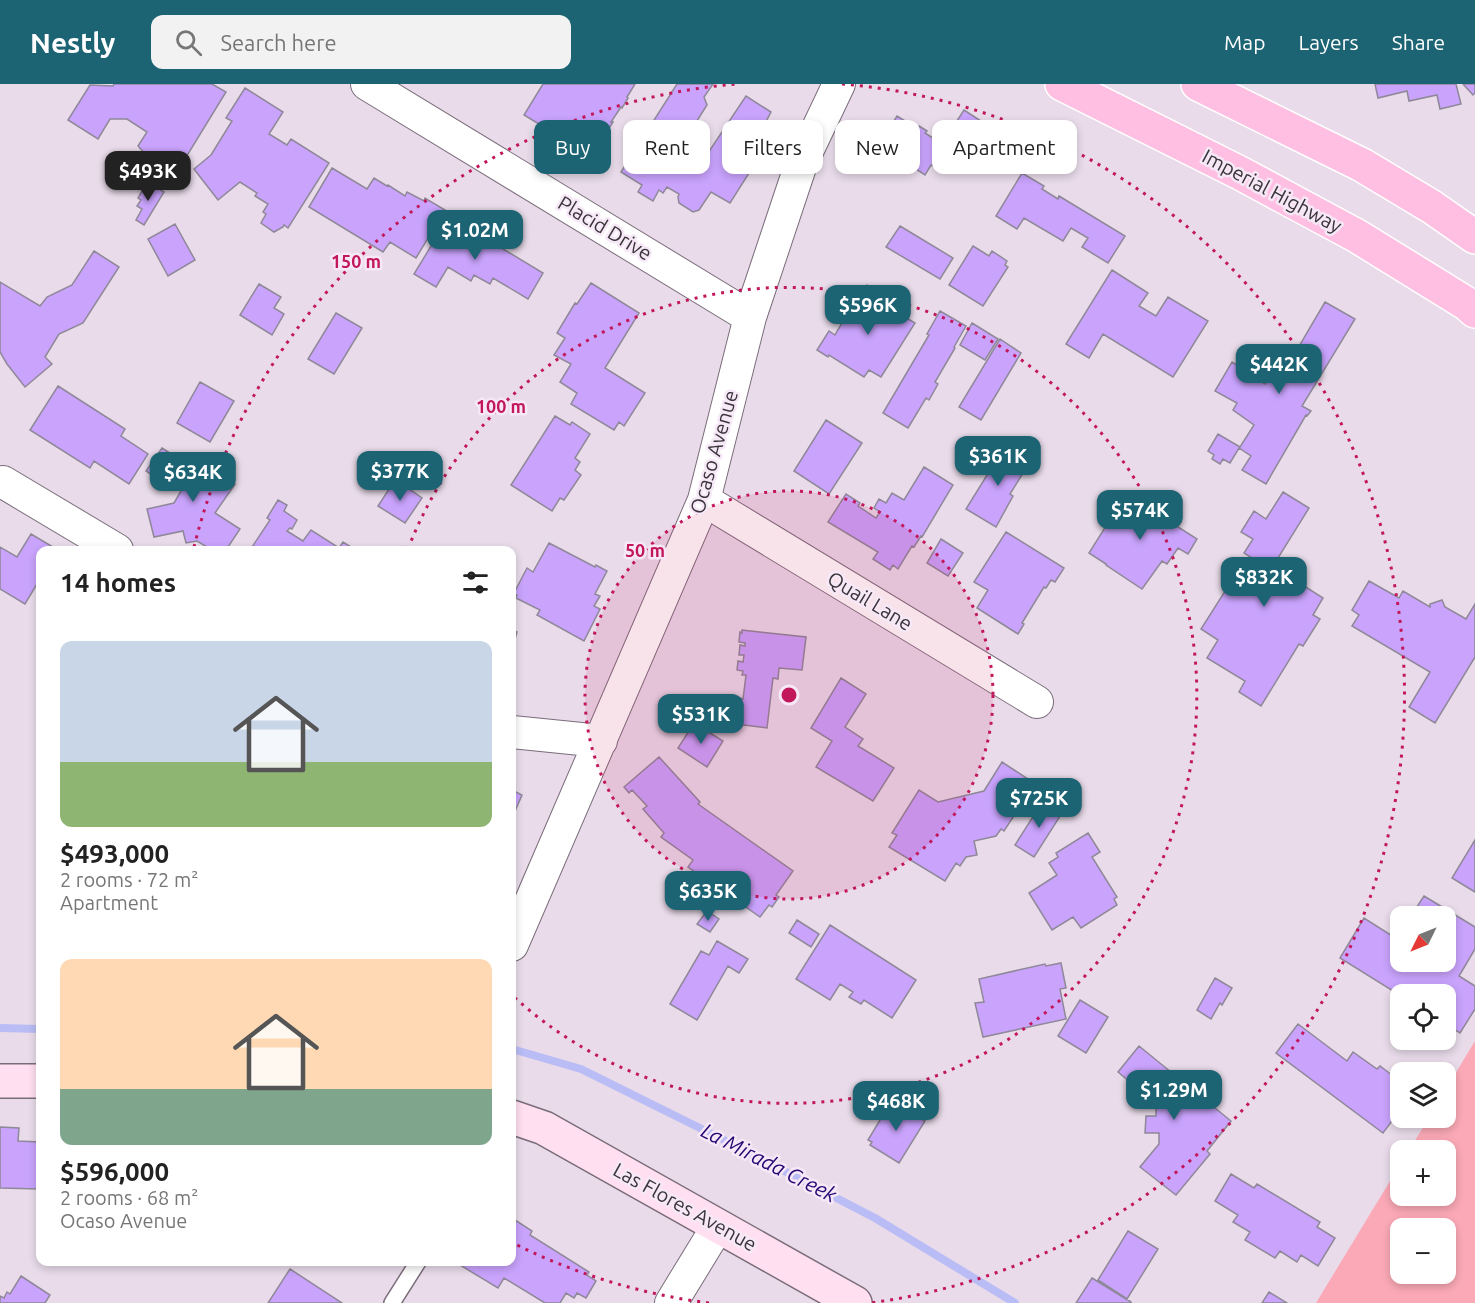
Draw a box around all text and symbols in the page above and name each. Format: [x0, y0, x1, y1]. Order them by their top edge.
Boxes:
search box [151, 15, 571, 69]
icon: search [172, 26, 205, 59]
text: Nestly [30, 27, 115, 58]
text: Search here [220, 30, 337, 55]
text: Map [1224, 30, 1265, 54]
text: Layers [1298, 30, 1359, 54]
text: Share [1392, 30, 1445, 54]
chip: Buy [534, 120, 611, 174]
chip: Rent [623, 120, 710, 174]
chip: Filters [722, 120, 823, 174]
chip: New [835, 120, 920, 174]
chip: Apartment [932, 120, 1077, 174]
street label: Imperial Highway [1199, 144, 1346, 237]
pin: $493K [106, 151, 190, 202]
text: $493K [119, 159, 177, 182]
street label: Placid Drive [554, 191, 656, 265]
pin: $1.02M [426, 210, 524, 261]
text: $1.02M [441, 218, 509, 241]
text: 150 m [331, 251, 381, 271]
pin: $596K [826, 285, 910, 336]
text: $596K [839, 293, 897, 316]
pin: $442K [1237, 344, 1321, 395]
text: $442K [1250, 352, 1308, 375]
street label: Ocaso Avenue [685, 387, 742, 516]
text: 100 m [476, 396, 526, 416]
pin: $361K [956, 436, 1040, 487]
text: $361K [969, 444, 1027, 467]
pin: $377K [358, 451, 442, 502]
pin: $634K [151, 452, 235, 503]
text: $377K [371, 459, 429, 482]
text: $634K [164, 460, 222, 483]
pin: $574K [1098, 490, 1182, 541]
text: $574K [1111, 498, 1169, 521]
text: 50 m [625, 540, 665, 560]
pin: $832K [1222, 557, 1306, 608]
text: $832K [1235, 565, 1293, 588]
icon: filters [459, 566, 492, 599]
street label: Quail Lane [824, 566, 917, 635]
text: 14 homes [60, 568, 176, 597]
icon: home [222, 680, 330, 788]
centre of rings [779, 685, 799, 705]
pin: $531K [659, 694, 743, 745]
text: $531K [672, 702, 730, 725]
pin: $725K [997, 778, 1081, 829]
text: $725K [1010, 786, 1068, 809]
text: $493,000 [60, 839, 169, 868]
text: 2 rooms · 72 m² [60, 868, 198, 891]
pin: $635K [666, 871, 750, 922]
text: $635K [679, 879, 737, 902]
text: Apartment [60, 891, 158, 914]
north arrow [1390, 906, 1456, 972]
map controls [1390, 906, 1456, 1284]
button: locate [1390, 984, 1456, 1050]
icon: home [222, 998, 330, 1106]
button: layers [1390, 1062, 1456, 1128]
pin: $1.29M [1125, 1070, 1223, 1121]
text: $1.29M [1140, 1078, 1208, 1101]
pin: $468K [854, 1081, 938, 1132]
text: $468K [867, 1089, 925, 1112]
water label: La Mirada Creek [698, 1118, 841, 1207]
button: + [1390, 1140, 1456, 1206]
text: $596,000 [60, 1157, 169, 1186]
street label: Las Flores Avenue [609, 1158, 761, 1256]
text: 2 rooms · 68 m² [60, 1186, 198, 1209]
text: Ocaso Avenue [60, 1209, 187, 1232]
button: − [1390, 1218, 1456, 1284]

